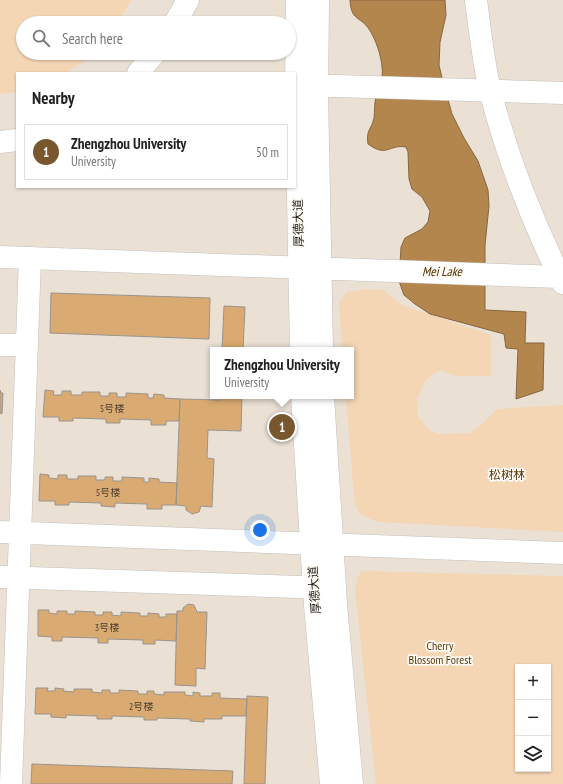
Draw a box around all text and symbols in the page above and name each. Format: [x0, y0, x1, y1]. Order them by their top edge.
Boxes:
search box [16, 16, 296, 60]
icon: search [30, 27, 52, 49]
text: Search here [62, 29, 123, 48]
text: Nearby [32, 87, 75, 109]
text: Zhengzhou University [71, 134, 186, 153]
text: 1 [43, 144, 49, 161]
text: 50 m [256, 144, 279, 161]
text: University [71, 153, 116, 170]
street label: 厚德大道 [290, 199, 306, 247]
water label: Mei Lake [422, 263, 464, 280]
popup [210, 347, 354, 399]
text: Zhengzhou University [224, 355, 340, 374]
text: University [224, 374, 269, 391]
house number: 5号楼 [100, 402, 124, 415]
pin: 1 [269, 412, 295, 442]
park label: 松树林 [489, 467, 525, 482]
house number: 5号楼 [96, 486, 120, 499]
your location [250, 520, 270, 540]
street label: 厚德大道 [305, 566, 323, 614]
house number: 3号楼 [95, 621, 119, 634]
park label: Cherry Blossom Forest [408, 638, 472, 667]
map controls [515, 664, 551, 772]
button: + [515, 664, 551, 700]
house number: 2号楼 [129, 700, 153, 713]
button: − [515, 700, 551, 736]
button: layers [515, 736, 551, 772]

